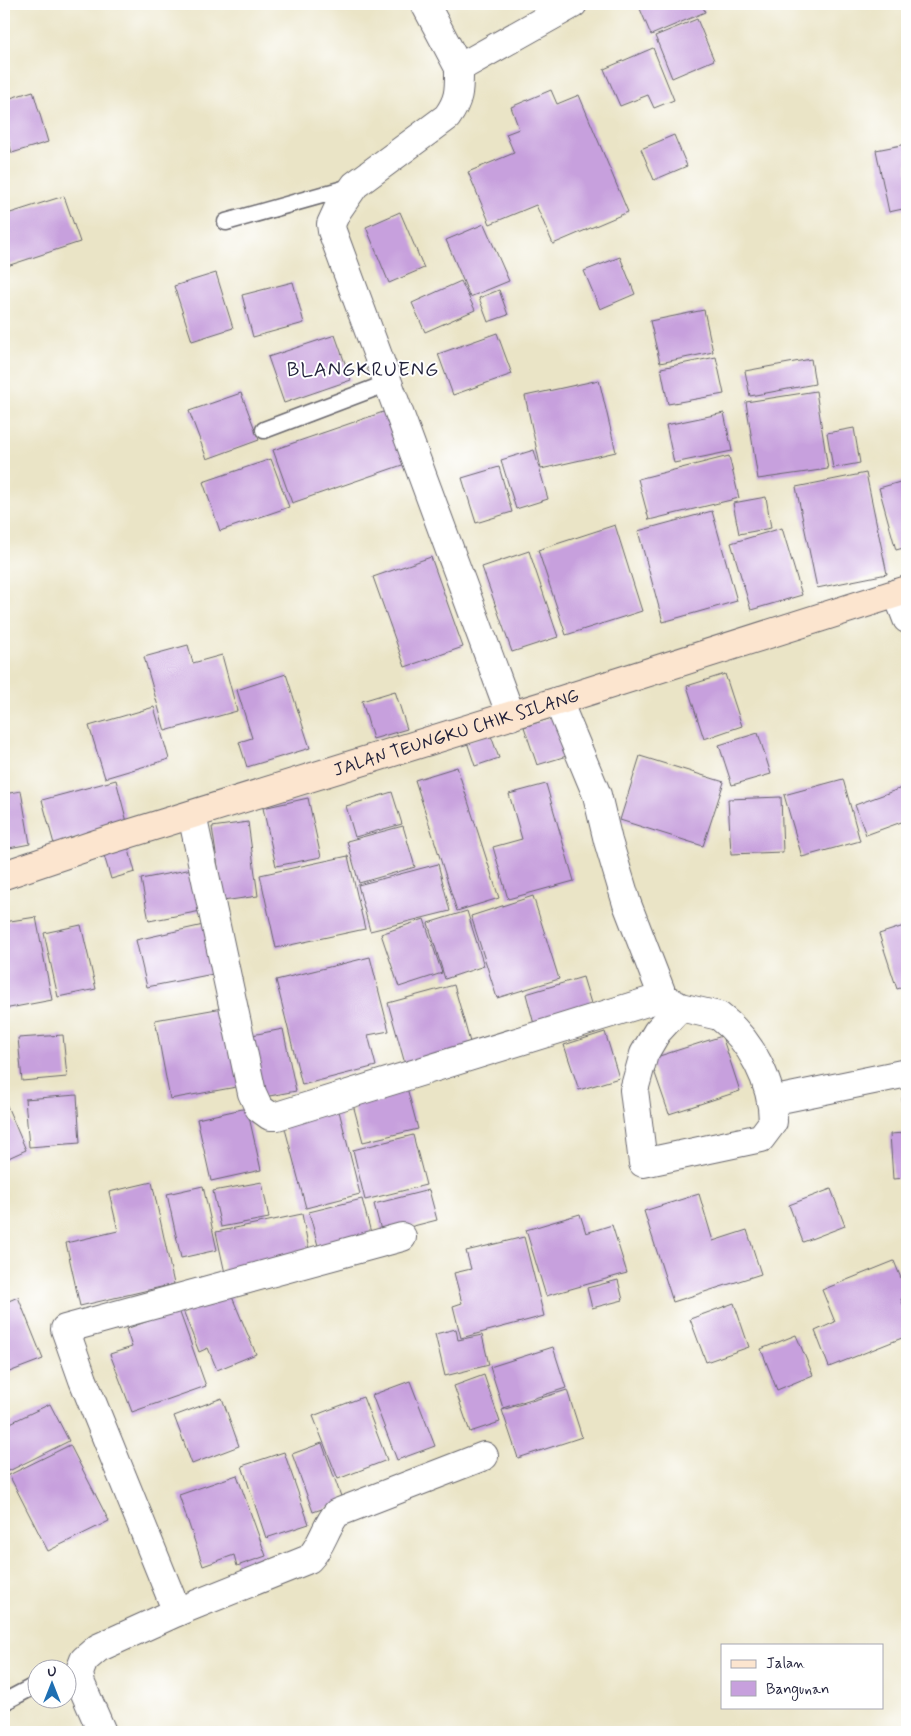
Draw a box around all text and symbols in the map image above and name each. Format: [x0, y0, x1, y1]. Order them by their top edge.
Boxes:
district label: BLANGKRUENG [287, 357, 439, 384]
street label: JALAN TEUNGKU CHIK SILANG [331, 684, 582, 783]
legend [721, 1644, 884, 1708]
text: Jalan [766, 1654, 805, 1674]
north arrow [28, 1658, 78, 1708]
text: U [47, 1663, 57, 1681]
text: Bangunan [766, 1680, 829, 1701]

